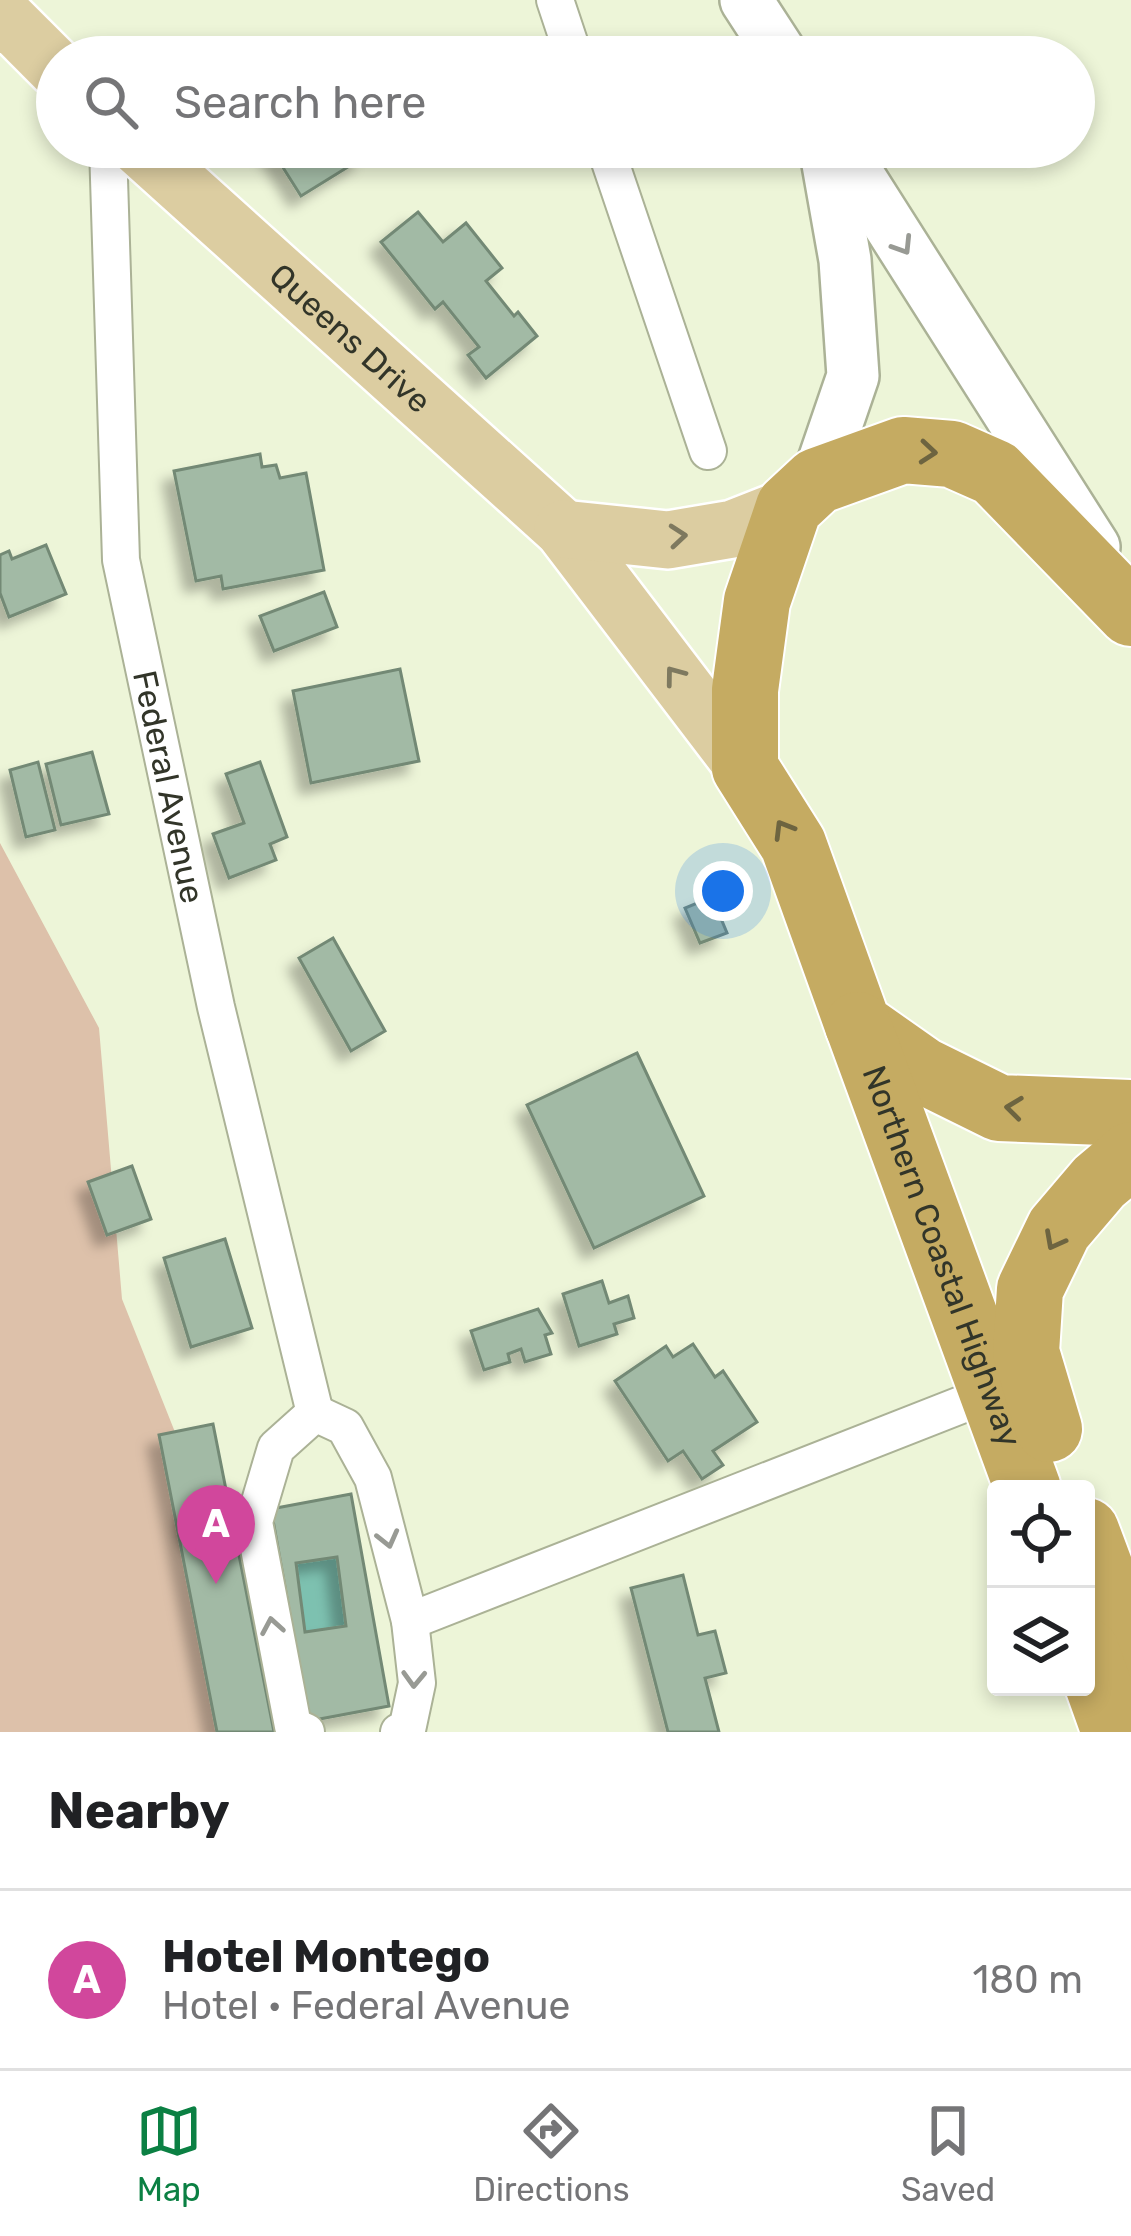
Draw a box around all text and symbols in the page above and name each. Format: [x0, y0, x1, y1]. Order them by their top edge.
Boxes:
search box [36, 36, 1095, 168]
icon: search [78, 69, 144, 135]
text: Search here [174, 76, 426, 129]
one-way arrow [889, 233, 911, 255]
street label: Queens Drive [262, 255, 439, 420]
one-way arrow [919, 439, 938, 465]
one-way arrow [668, 524, 687, 549]
one-way arrow [667, 666, 688, 688]
street label: Federal Avenue [125, 667, 213, 907]
one-way arrow [775, 820, 797, 842]
your location [693, 861, 753, 921]
street label: Northern Coastal Highway [855, 1060, 1030, 1452]
one-way arrow [1005, 1096, 1024, 1122]
one-way arrow [1045, 1229, 1068, 1250]
map controls [987, 1480, 1095, 1696]
button: locate [987, 1480, 1095, 1588]
pin: A [177, 1485, 255, 1584]
one-way arrow [374, 1529, 399, 1549]
button: layers [987, 1588, 1095, 1696]
one-way arrow [260, 1616, 285, 1636]
one-way arrow [401, 1671, 427, 1689]
text: Nearby [48, 1780, 230, 1841]
text: Hotel Montego [162, 1930, 490, 1983]
text: A [73, 1957, 101, 2003]
text: 180 m [973, 1957, 1083, 2003]
text: Hotel · Federal Avenue [162, 1983, 570, 2029]
tab: Map [136, 2098, 202, 2209]
tab: Directions [473, 2098, 630, 2209]
tab: Saved [901, 2098, 995, 2209]

